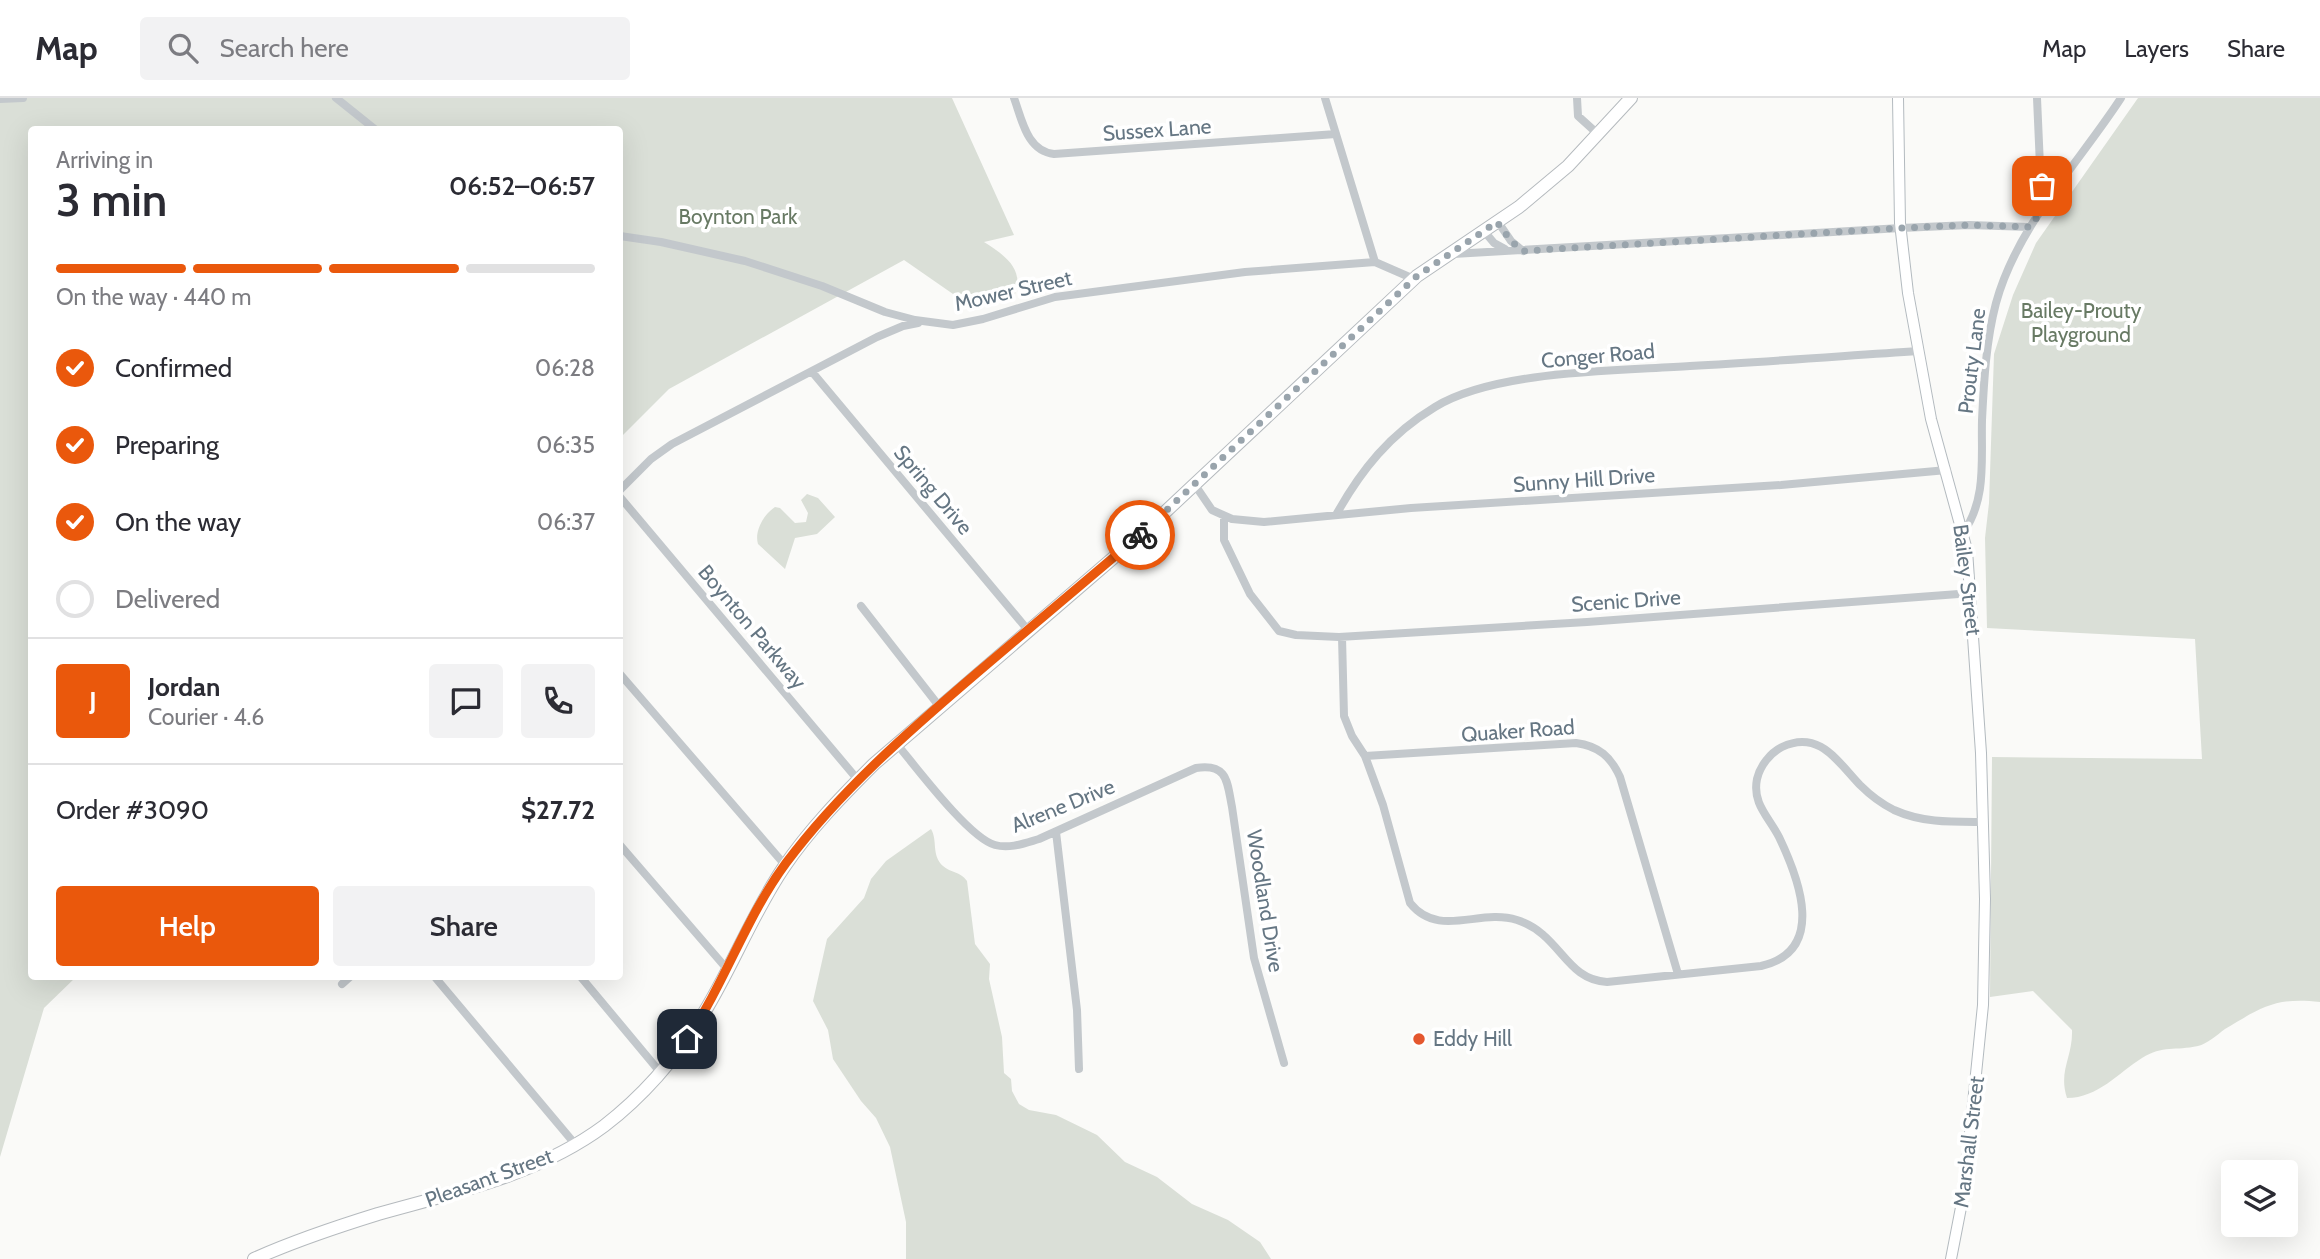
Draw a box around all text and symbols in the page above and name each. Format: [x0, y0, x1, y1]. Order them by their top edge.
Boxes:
search box [140, 17, 630, 80]
text: Map [35, 28, 98, 68]
icon: search [164, 29, 202, 67]
text: Search here [220, 32, 349, 64]
text: Map [2042, 34, 2086, 63]
text: Layers [2124, 34, 2189, 63]
text: Share [2227, 34, 2285, 63]
street label: Sussex Lane [1102, 113, 1212, 146]
text: Arriving in [56, 146, 153, 174]
pin [2012, 156, 2072, 216]
icon: bag [2023, 167, 2061, 205]
text: 06:52–06:57 [449, 170, 595, 202]
text: 3 min [56, 172, 167, 228]
park label: Boynton Park [679, 204, 798, 229]
street label: Mower Street [952, 265, 1074, 316]
text: On the way · 440 m [56, 283, 251, 311]
park label: Bailey-Prouty Playground [2021, 298, 2142, 347]
street label: Prouty Lane [1953, 306, 1990, 415]
street label: Conger Road [1540, 338, 1656, 373]
icon: check [56, 349, 94, 387]
text: Confirmed [115, 352, 232, 384]
text: 06:28 [535, 354, 595, 382]
icon: check [56, 426, 94, 464]
text: Preparing [115, 429, 219, 461]
text: 06:35 [536, 431, 595, 459]
street label: Spring Drive [889, 440, 978, 540]
street label: Sunny Hill Drive [1512, 462, 1656, 497]
courier [1105, 500, 1175, 570]
icon: check [56, 503, 94, 541]
text: On the way [115, 506, 241, 538]
text: 06:37 [537, 508, 595, 536]
icon: bike [1121, 516, 1159, 554]
street label: Bailey Street [1948, 523, 1987, 637]
street label: Boynton Parkway [693, 560, 812, 694]
text: Delivered [115, 583, 220, 615]
street label: Scenic Drive [1570, 584, 1682, 617]
button: chat [429, 664, 503, 738]
button: phone [521, 664, 595, 738]
text: Jordan [148, 671, 220, 703]
text: J [89, 685, 97, 717]
text: Courier · 4.6 [148, 703, 264, 731]
street label: Quaker Road [1460, 714, 1576, 747]
street label: Alrene Drive [1008, 773, 1118, 838]
text: Order #3090 [56, 794, 209, 826]
text: $27.72 [521, 794, 595, 826]
street label: Woodland Drive [1242, 828, 1289, 974]
button: Help [56, 886, 319, 966]
button: Share [333, 886, 595, 966]
pin [657, 1009, 717, 1069]
icon: home [668, 1020, 706, 1058]
place label: Eddy Hill [1433, 1026, 1512, 1051]
marker: Eddy Hill [1411, 1031, 1427, 1047]
street label: Marshall Street [1948, 1075, 1989, 1209]
street label: Pleasant Street [422, 1143, 556, 1212]
map controls [2221, 1160, 2298, 1237]
button: layers [2221, 1160, 2298, 1237]

